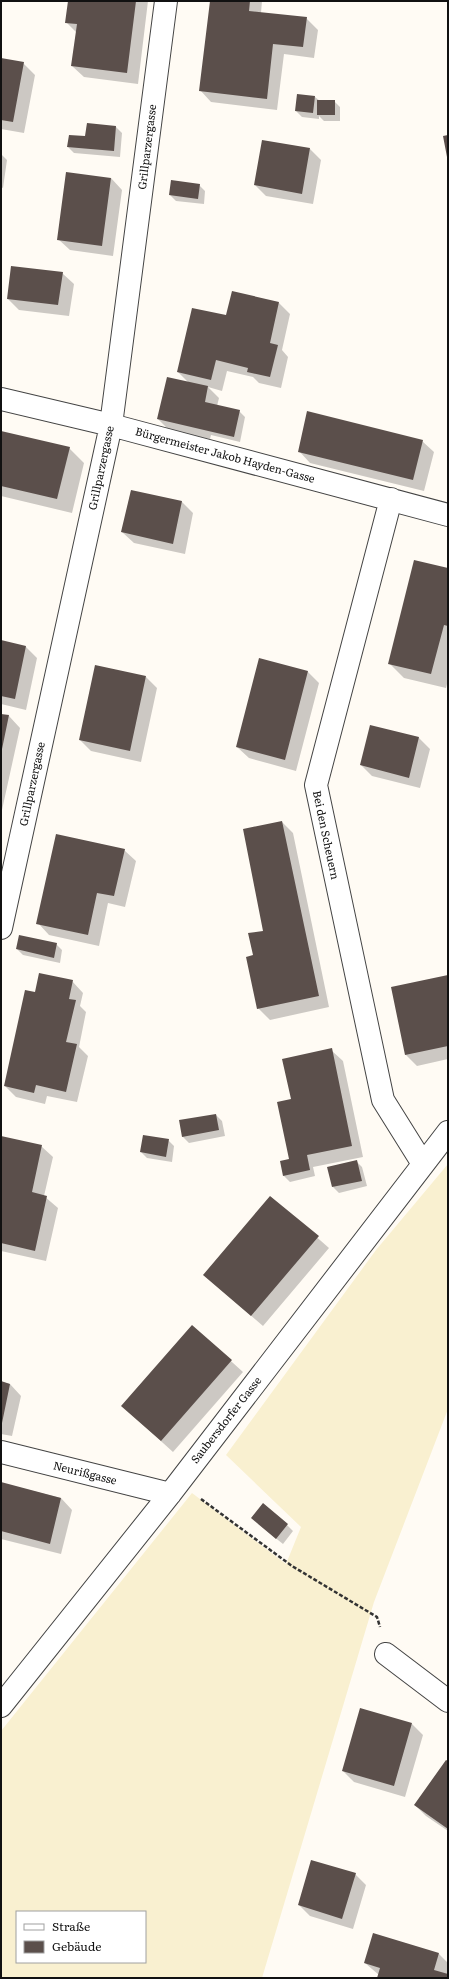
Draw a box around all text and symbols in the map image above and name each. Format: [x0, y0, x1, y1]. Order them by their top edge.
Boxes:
street label: Grillparzergasse [133, 103, 159, 190]
street label: Bürgermeister Jakob Hayden-Gasse [134, 422, 317, 486]
street label: Grillparzergasse [83, 424, 117, 511]
street label: Grillparzergasse [14, 740, 48, 827]
street label: Bei den Scheuern [310, 789, 344, 881]
street label: Saubersdorfer Gasse [186, 1372, 264, 1466]
street label: Neurißgasse [52, 1456, 119, 1488]
legend [16, 1911, 146, 1963]
text: Straße [52, 1917, 90, 1935]
text: Gebäude [52, 1937, 101, 1955]

